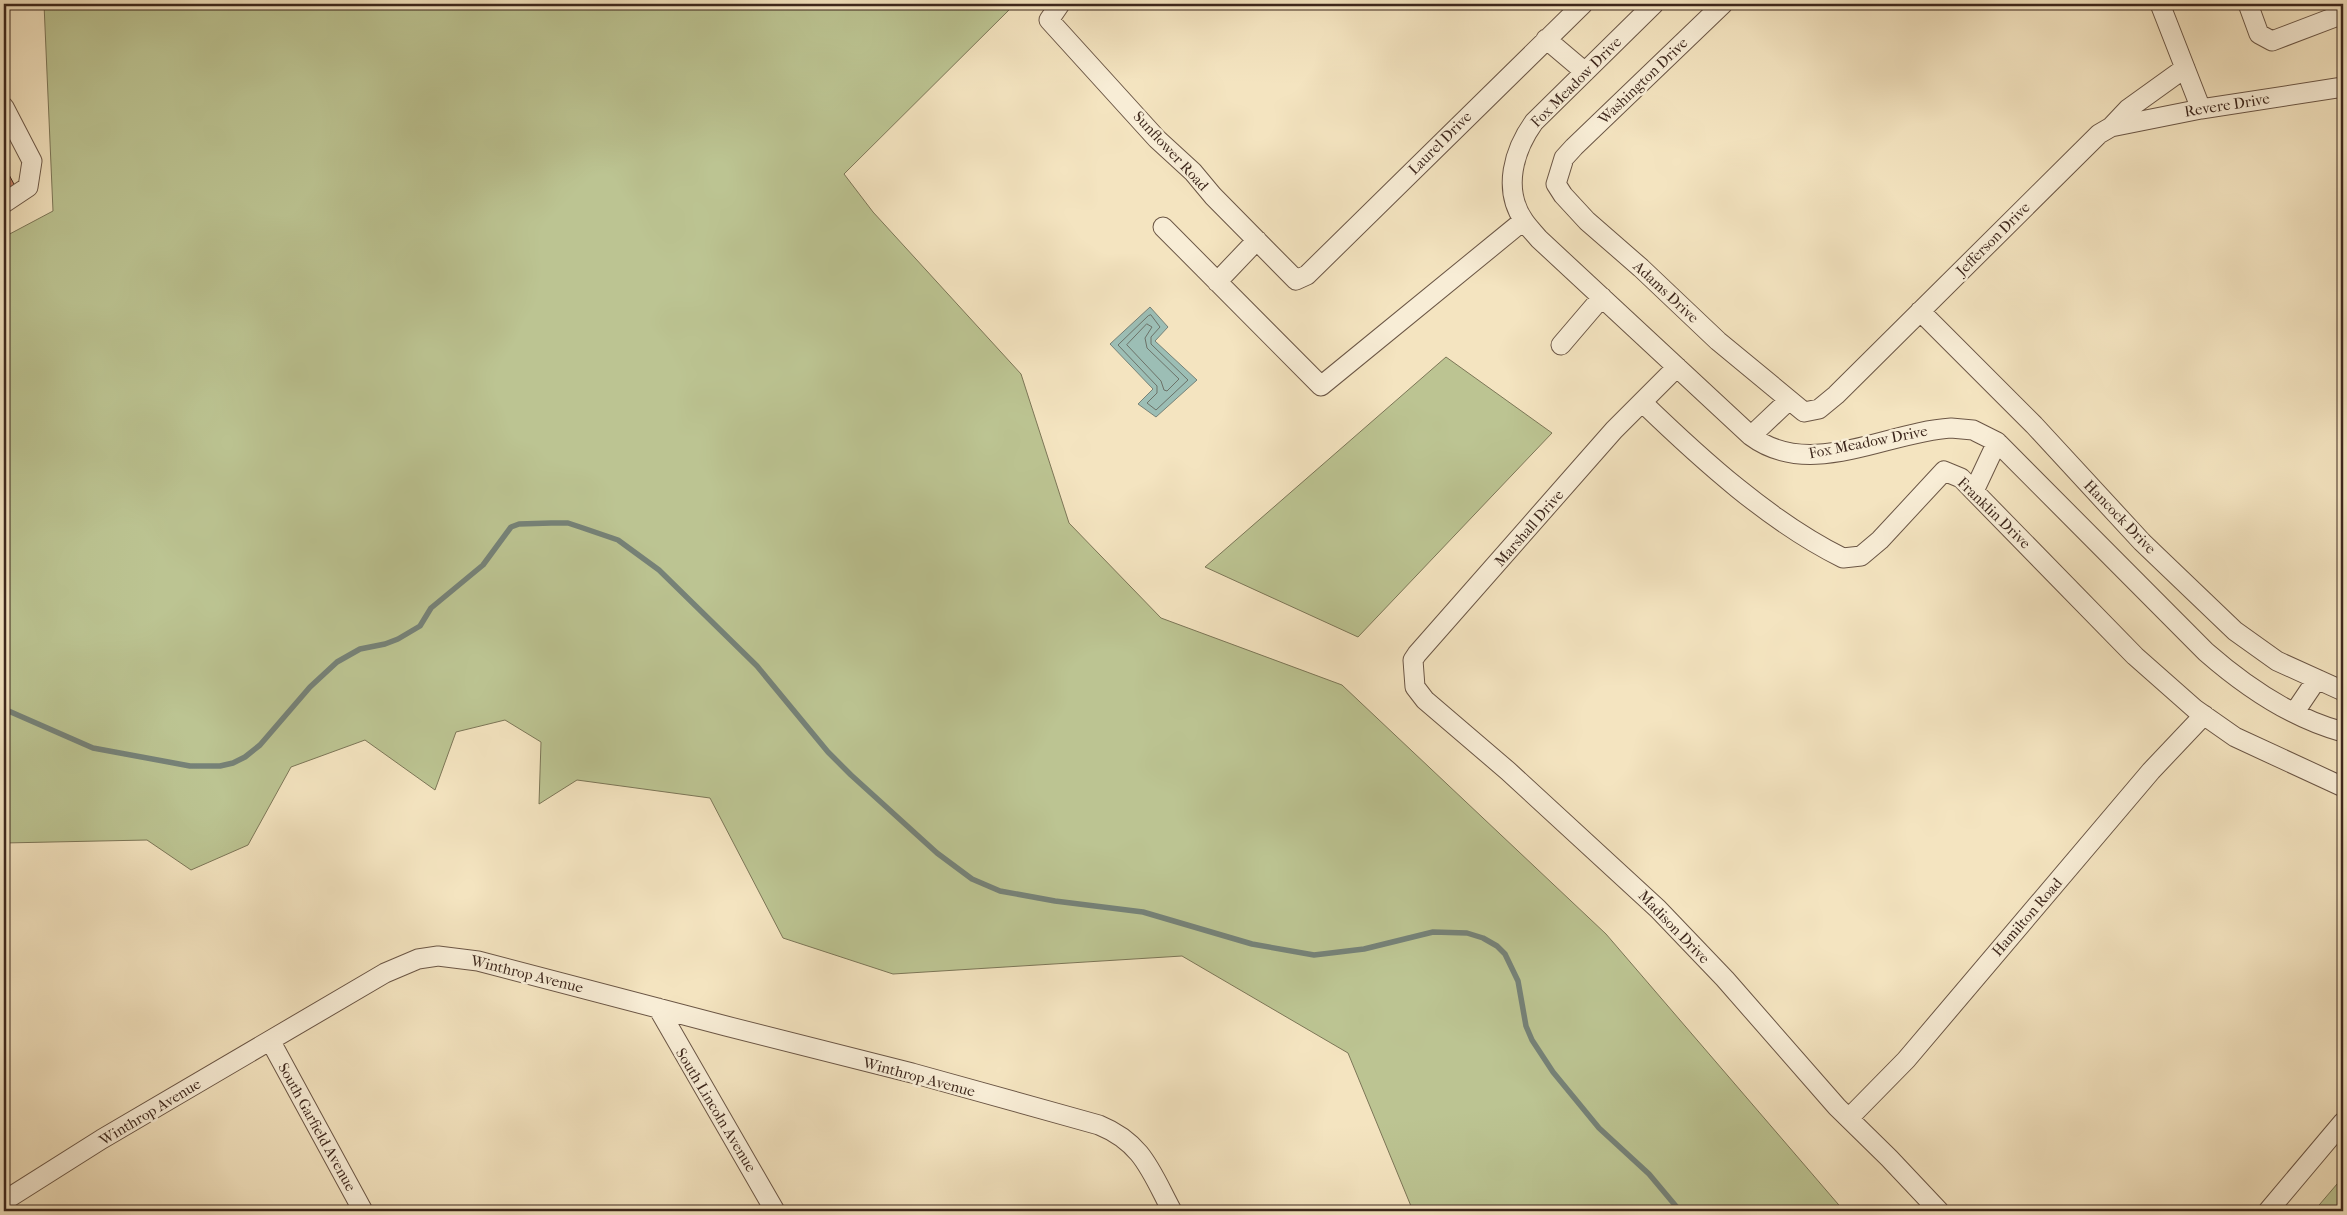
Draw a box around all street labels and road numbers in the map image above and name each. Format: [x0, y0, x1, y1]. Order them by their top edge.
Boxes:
street label: Fox Meadow Drive [1527, 33, 1625, 131]
street label: Washington Drive [1594, 33, 1692, 129]
street label: Revere Drive [2183, 89, 2272, 121]
street label: Laurel Drive [1405, 107, 1476, 178]
street label: Sunflower Road [1130, 108, 1213, 195]
street label: Jefferson Drive [1952, 198, 2034, 280]
street label: Adams Drive [1629, 257, 1703, 327]
street label: Fox Meadow Drive [1807, 422, 1930, 462]
street label: Franklin Drive [1954, 474, 2035, 553]
street label: Hancock Drive [2080, 476, 2160, 558]
street label: Marshall Drive [1491, 485, 1568, 570]
street label: Hamilton Road [1988, 874, 2066, 960]
street label: Madison Drive [1635, 887, 1714, 968]
street label: Winthrop Avenue [468, 951, 586, 997]
street label: South Lincoln Avenue [672, 1045, 760, 1176]
street label: Winthrop Avenue [860, 1053, 977, 1101]
street label: South Garfield Avenue [274, 1060, 360, 1195]
street label: Winthrop Avenue [95, 1074, 204, 1150]

